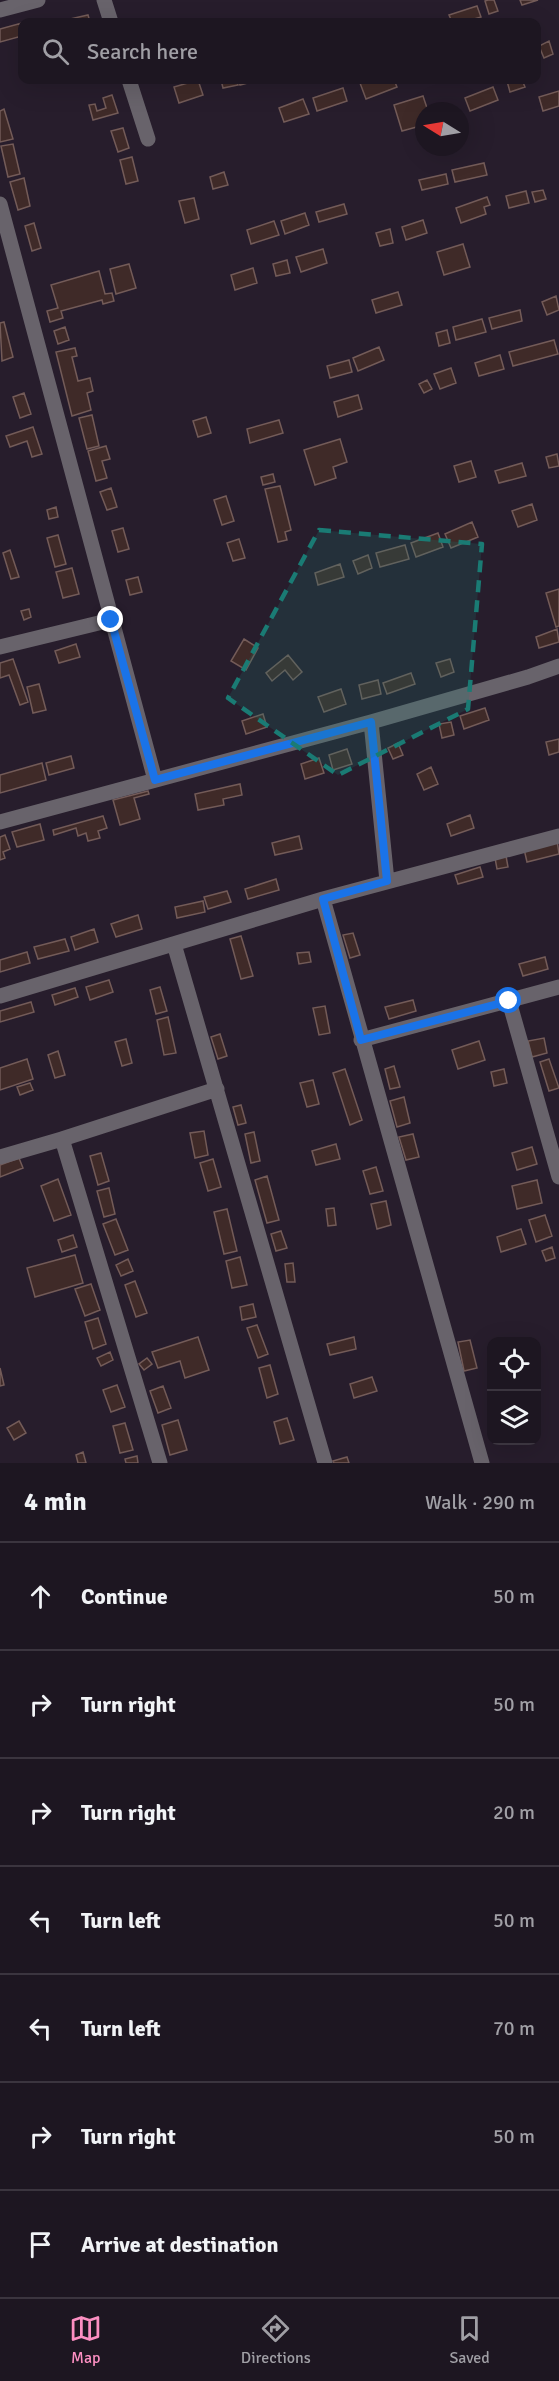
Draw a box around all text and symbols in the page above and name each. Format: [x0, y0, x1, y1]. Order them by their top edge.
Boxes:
search box [18, 18, 541, 84]
icon: search [39, 35, 72, 68]
text: Search here [87, 38, 198, 65]
north arrow [415, 102, 469, 156]
route end [97, 606, 123, 632]
route start [495, 987, 521, 1013]
map controls [487, 1337, 541, 1445]
button: locate [487, 1337, 541, 1391]
button: layers [487, 1391, 541, 1445]
text: 4 min [24, 1486, 87, 1518]
text: Walk · 290 m [425, 1490, 535, 1515]
icon: ahead [24, 1580, 57, 1613]
text: Continue [81, 1583, 168, 1610]
text: 50 m [493, 1584, 535, 1609]
icon: right [24, 1688, 57, 1721]
text: Turn right [81, 1691, 176, 1718]
text: 50 m [493, 1692, 535, 1717]
icon: right [24, 1796, 57, 1829]
text: Turn right [81, 1799, 176, 1826]
text: 20 m [493, 1800, 535, 1825]
icon: left [24, 1904, 57, 1937]
text: Turn left [81, 1907, 161, 1934]
text: 50 m [493, 1908, 535, 1933]
icon: left [24, 2012, 57, 2045]
text: Turn left [81, 2015, 161, 2042]
text: 70 m [493, 2016, 535, 2041]
icon: right [24, 2120, 57, 2153]
text: Turn right [81, 2123, 176, 2150]
text: 50 m [493, 2124, 535, 2149]
icon: arrive [24, 2228, 57, 2261]
text: Arrive at destination [81, 2231, 278, 2258]
tab: Map [69, 2312, 102, 2368]
tab: Directions [241, 2312, 311, 2368]
tab: Saved [449, 2312, 490, 2368]

